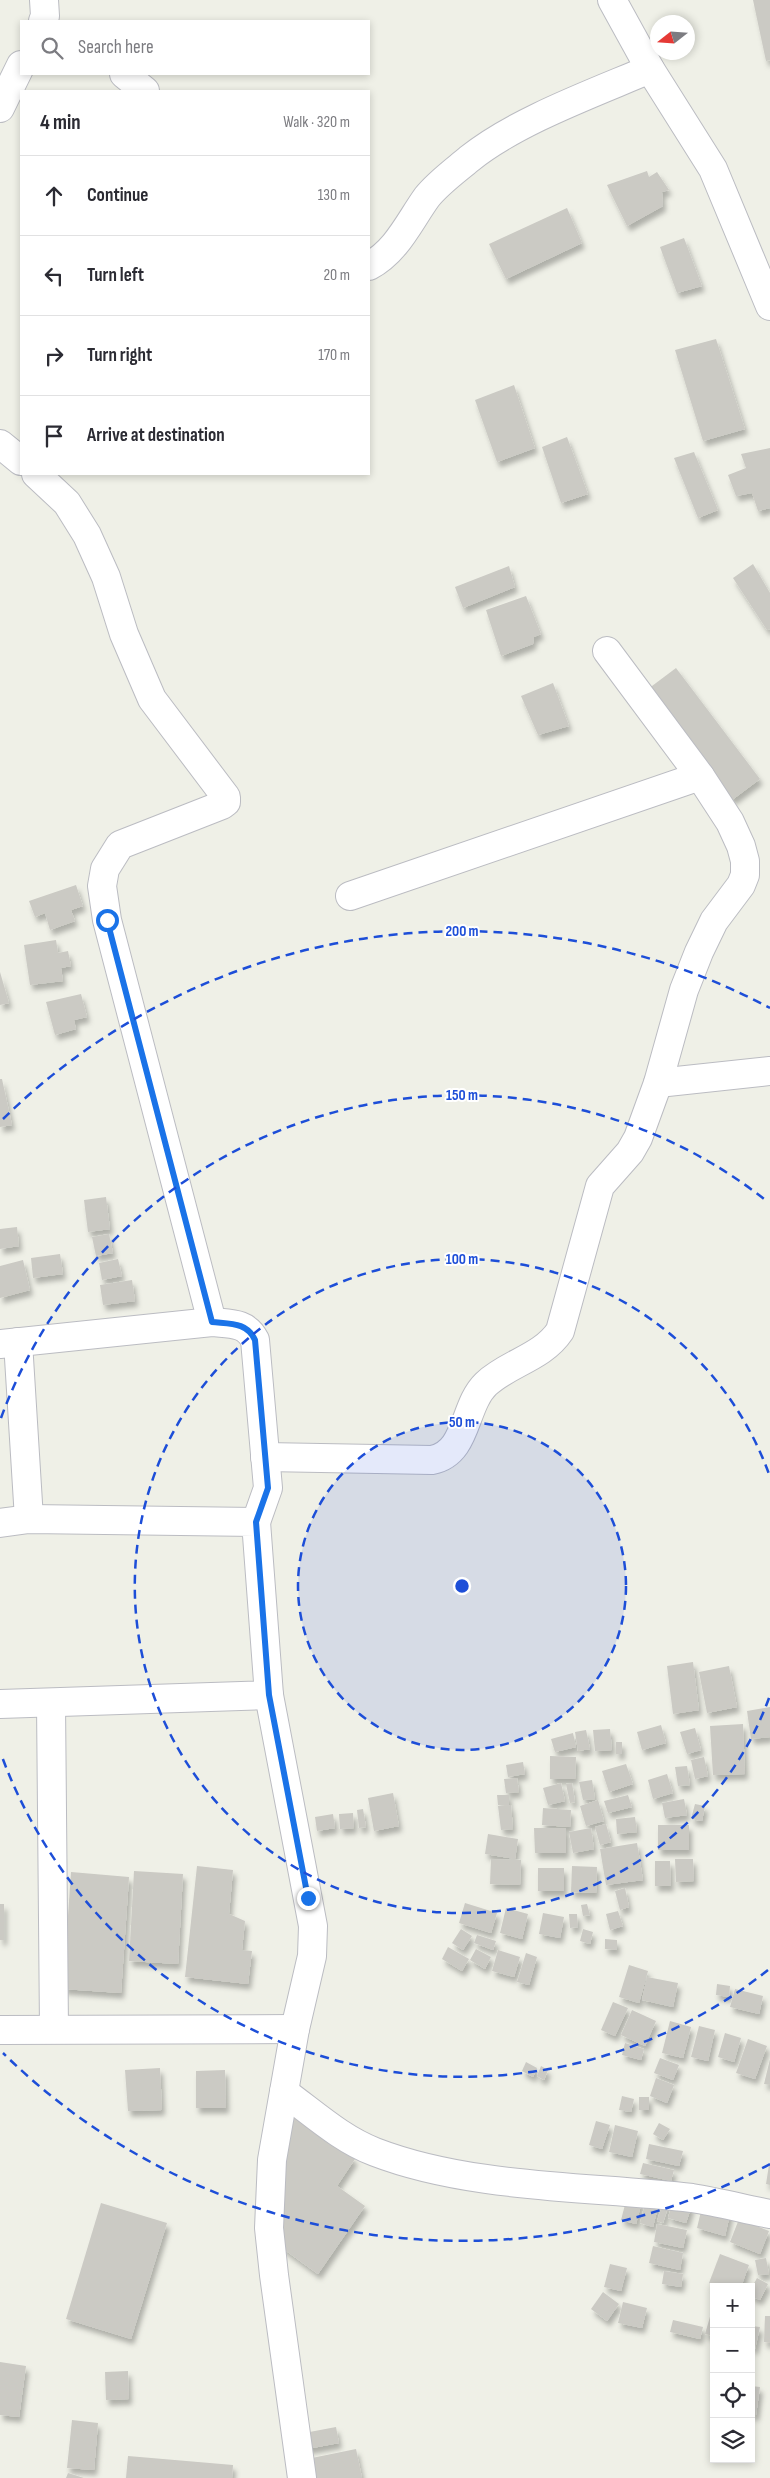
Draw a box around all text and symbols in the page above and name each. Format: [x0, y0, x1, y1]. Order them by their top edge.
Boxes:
north arrow [650, 15, 695, 60]
search box [20, 20, 370, 75]
icon: search [38, 34, 66, 62]
text: Search here [78, 36, 154, 59]
text: 4 min [40, 110, 81, 135]
text: Walk · 320 m [283, 113, 350, 132]
icon: ahead [40, 182, 68, 210]
text: Continue [87, 184, 148, 207]
text: 130 m [318, 186, 350, 205]
icon: left [40, 262, 68, 290]
text: Turn left [87, 264, 144, 287]
text: 20 m [323, 266, 350, 285]
icon: right [40, 342, 68, 370]
text: Turn right [87, 344, 152, 367]
text: 170 m [318, 346, 350, 365]
icon: arrive [40, 422, 68, 450]
text: Arrive at destination [87, 424, 225, 447]
route start [96, 909, 119, 932]
text: 200 m [445, 922, 479, 941]
text: 150 m [446, 1086, 478, 1105]
text: 100 m [446, 1250, 478, 1269]
text: 50 m [449, 1413, 475, 1432]
centre of rings [453, 1577, 471, 1595]
route end [297, 1887, 320, 1910]
map controls [710, 2283, 755, 2463]
button: + [710, 2283, 755, 2328]
button: − [710, 2328, 755, 2373]
button: locate [710, 2373, 755, 2418]
button: layers [710, 2418, 755, 2463]

